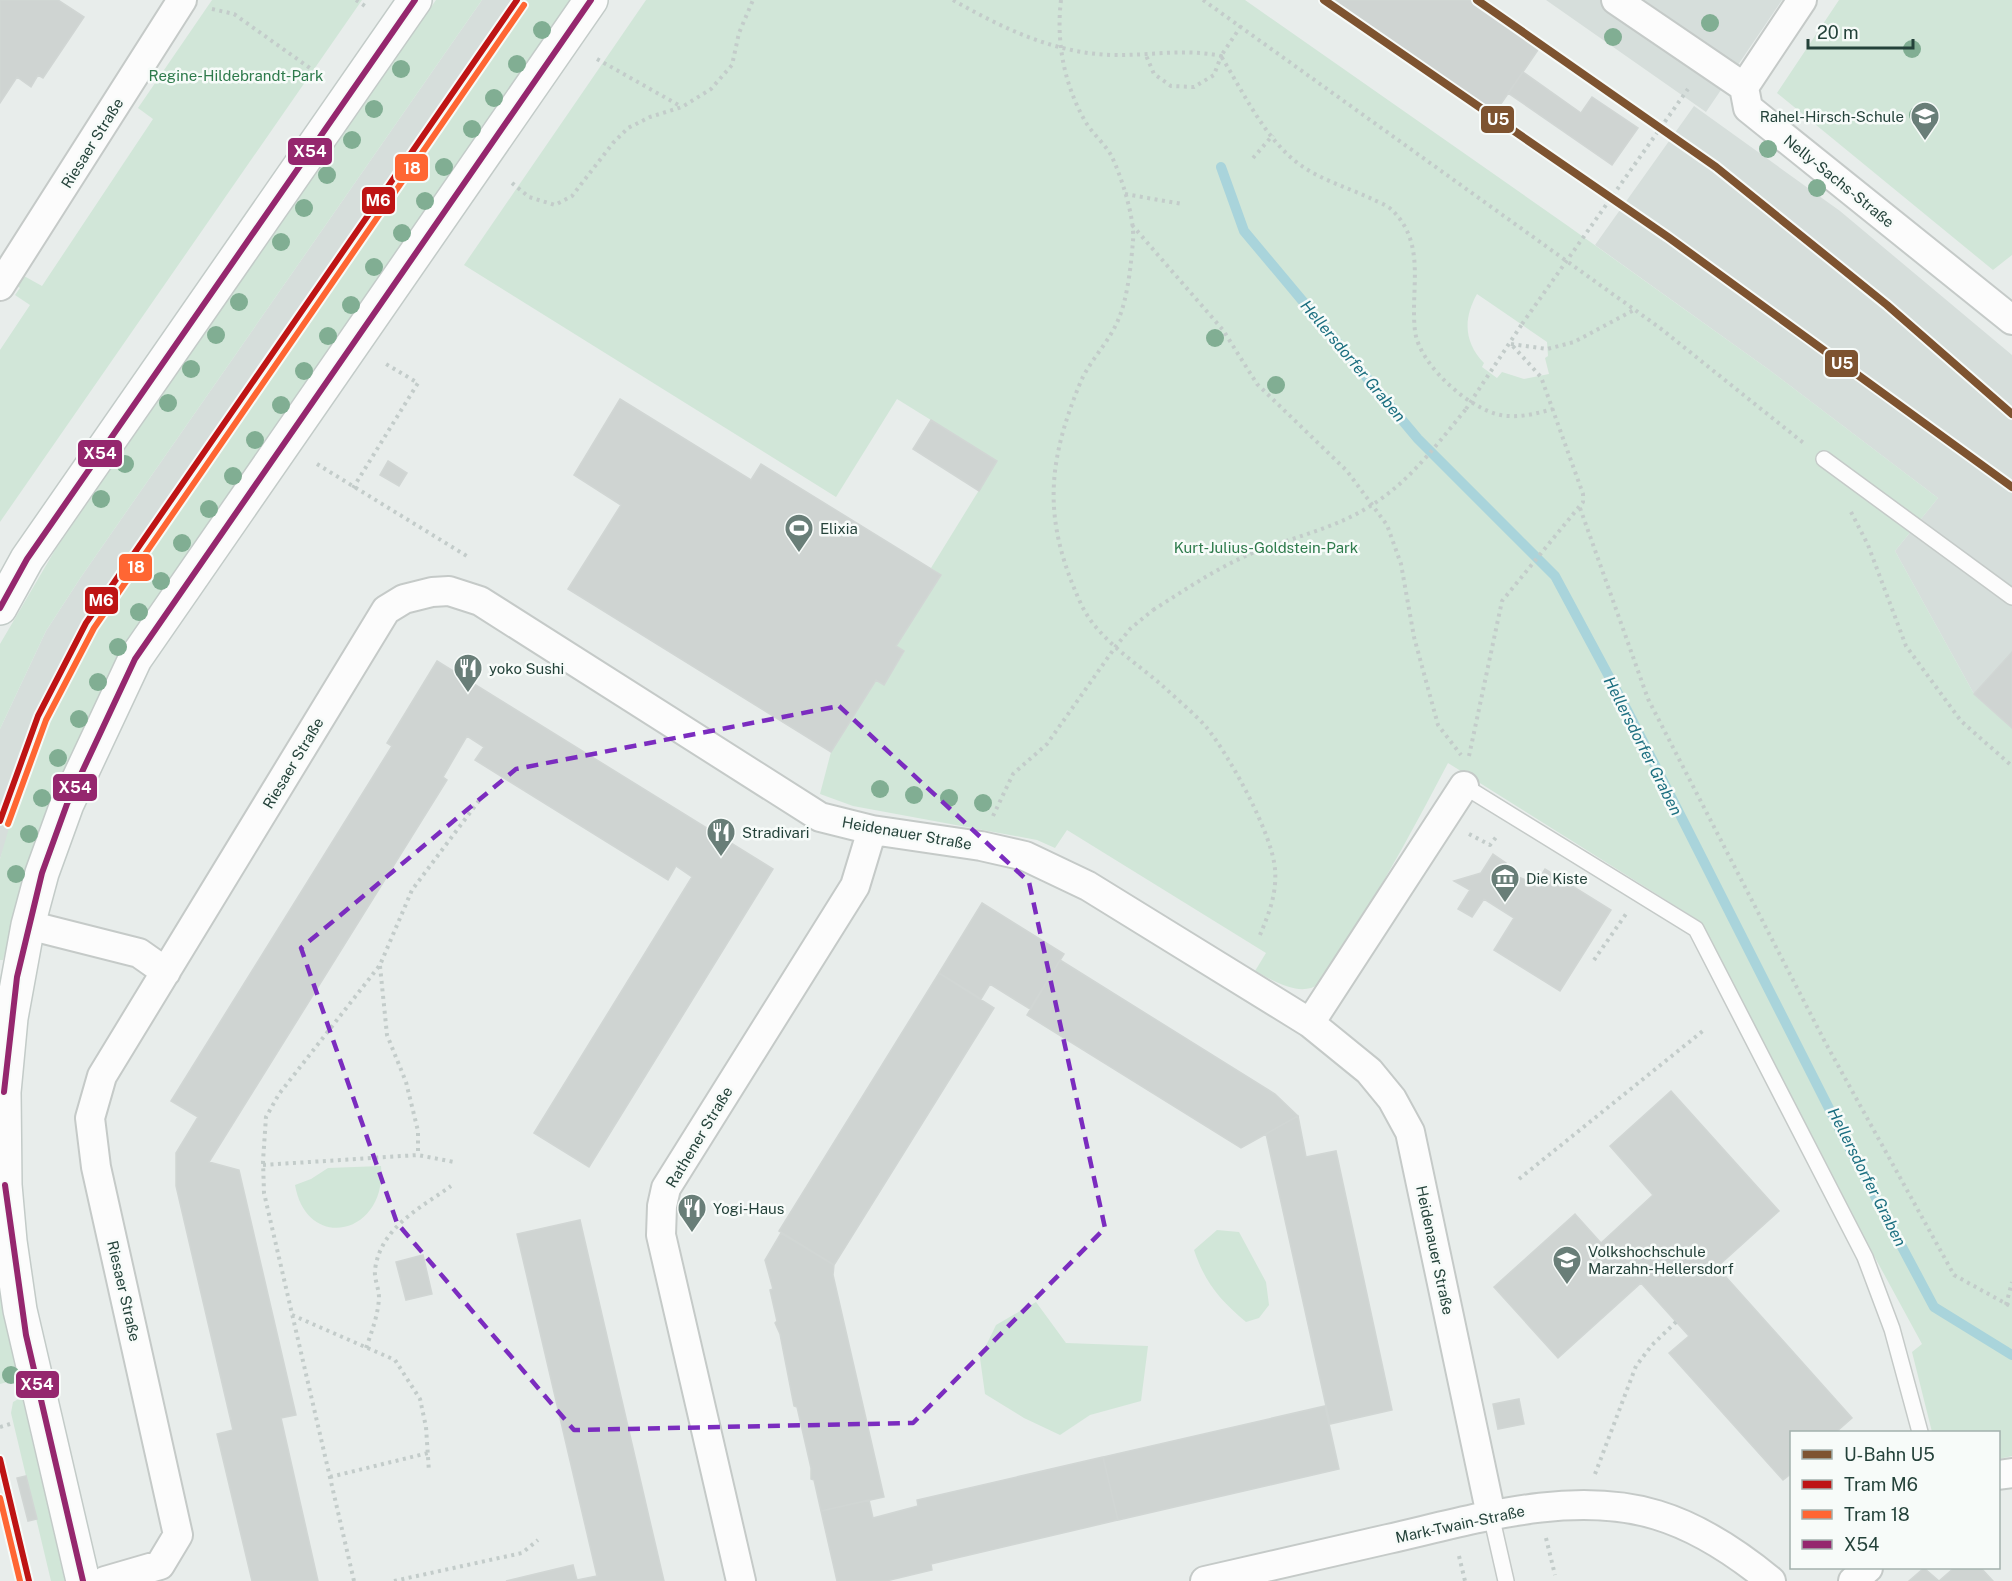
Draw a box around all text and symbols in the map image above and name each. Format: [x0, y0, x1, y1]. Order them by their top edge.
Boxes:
scale bar [1808, 12, 1913, 50]
text: 20 m [1817, 22, 1859, 43]
park label: Regine-Hildebrandt-Park [149, 67, 323, 84]
street label: Riesaer Straße [58, 95, 126, 191]
school or university icon: Rahel-Hirsch-Schule [1909, 100, 1941, 142]
line badge: U5 [1480, 105, 1515, 134]
place label: Rahel-Hirsch-Schule [1760, 108, 1904, 125]
text: U5 [1487, 110, 1509, 129]
street label: Nelly-Sachs-Straße [1781, 131, 1897, 231]
line badge: X54 [287, 137, 333, 166]
text: X54 [294, 142, 327, 161]
line badge: 18 [394, 153, 429, 182]
text: 18 [403, 159, 421, 178]
line badge: M6 [361, 186, 396, 215]
text: M6 [365, 191, 391, 210]
water label: Hellersdorfer Graben [1297, 296, 1409, 426]
line badge: U5 [1824, 349, 1859, 378]
text: U5 [1831, 354, 1853, 373]
line badge: X54 [77, 439, 123, 468]
text: X54 [84, 444, 117, 463]
sports icon: Elixia [783, 512, 815, 554]
place label: Elixia [820, 520, 858, 537]
park label: Kurt-Julius-Goldstein-Park [1174, 539, 1358, 556]
line badge: 18 [118, 553, 153, 582]
text: 18 [127, 558, 145, 577]
line badge: M6 [84, 586, 119, 615]
text: M6 [88, 591, 114, 610]
restaurant icon: yoko Sushi [452, 652, 484, 694]
place label: yoko Sushi [489, 660, 564, 677]
water label: Hellersdorfer Graben [1600, 674, 1686, 819]
street label: Riesaer Straße [259, 714, 327, 812]
line badge: X54 [52, 773, 98, 802]
text: X54 [59, 778, 92, 797]
street label: Heidenauer Straße [841, 813, 973, 853]
restaurant icon: Stradivari [705, 816, 737, 858]
place label: Stradivari [742, 824, 810, 841]
museum icon: Die Kiste [1489, 862, 1521, 904]
place label: Die Kiste [1526, 870, 1588, 887]
street label: Rathener Straße [662, 1084, 736, 1190]
water label: Hellersdorfer Graben [1824, 1105, 1910, 1250]
street label: Heidenauer Straße [1413, 1184, 1457, 1316]
restaurant icon: Yogi-Haus [676, 1192, 708, 1234]
place label: Yogi-Haus [713, 1200, 784, 1217]
street label: Riesaer Straße [104, 1239, 144, 1343]
place label: Volkshochschule Marzahn-Hellersdorf [1588, 1243, 1734, 1277]
school or university icon: Volkshochschule Marzahn-Hellersdorf [1551, 1244, 1583, 1286]
line badge: X54 [15, 1370, 60, 1399]
text: X54 [21, 1375, 54, 1394]
legend [1790, 1431, 2000, 1569]
text: U-Bahn U5 [1844, 1444, 1935, 1465]
text: Tram M6 [1844, 1474, 1918, 1495]
street label: Mark-Twain-Straße [1394, 1502, 1526, 1546]
text: Tram 18 [1844, 1504, 1910, 1525]
text: X54 [1844, 1534, 1879, 1555]

